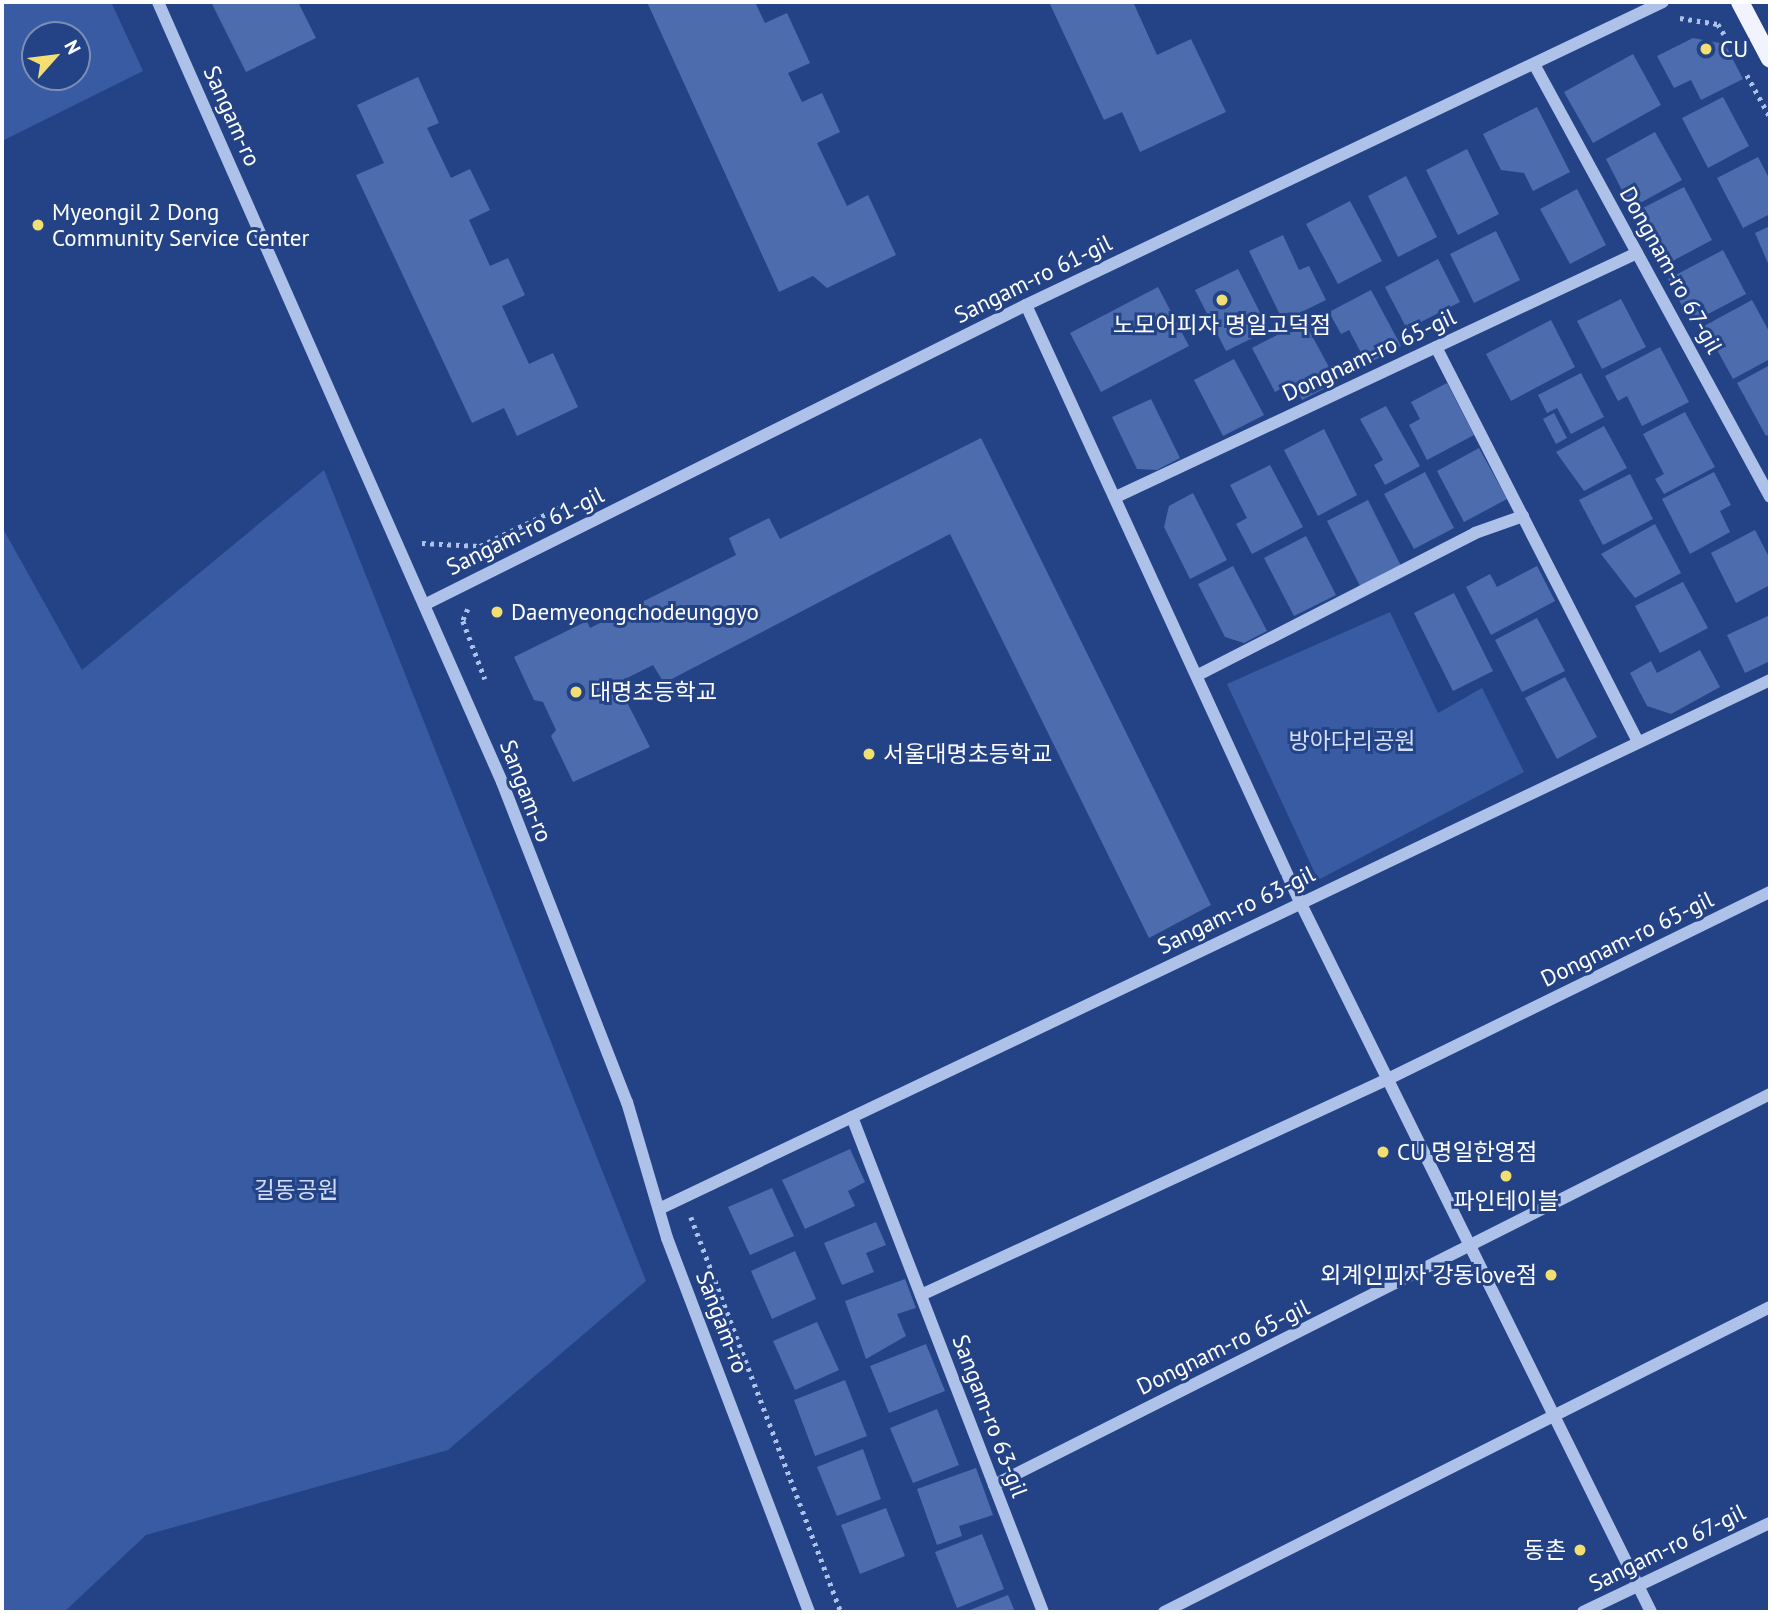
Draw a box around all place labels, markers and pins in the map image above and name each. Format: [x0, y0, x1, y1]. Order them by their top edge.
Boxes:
place label: CU [1720, 35, 1748, 63]
marker: CU [1698, 41, 1714, 57]
place label: Myeongil 2 Dong Community Service Center [52, 198, 310, 252]
marker: Myeongil 2 Dong Community Service Center [30, 217, 46, 233]
marker: 노모어피자 명일고덕점 [1214, 292, 1230, 308]
place label: 노모어피자 명일고덕점 [1113, 311, 1331, 339]
place label: Daemyeongchodeunggyo [511, 598, 759, 626]
marker: Daemyeongchodeunggyo [489, 604, 505, 620]
place label: 대명초등학교 [590, 678, 717, 706]
marker: 대명초등학교 [568, 684, 584, 700]
place label: 서울대명초등학교 [883, 740, 1052, 768]
marker: 서울대명초등학교 [861, 746, 877, 762]
place label: CU 명일한영점 [1397, 1138, 1537, 1166]
marker: CU 명일한영점 [1375, 1144, 1391, 1160]
marker: 파인테이블 [1498, 1168, 1514, 1184]
place label: 파인테이블 [1453, 1187, 1559, 1215]
place label: 외계인피자 강동love점 [1320, 1261, 1537, 1289]
marker: 외계인피자 강동love점 [1543, 1267, 1559, 1283]
place label: 동촌 [1524, 1536, 1566, 1564]
marker: 동촌 [1572, 1542, 1588, 1558]

